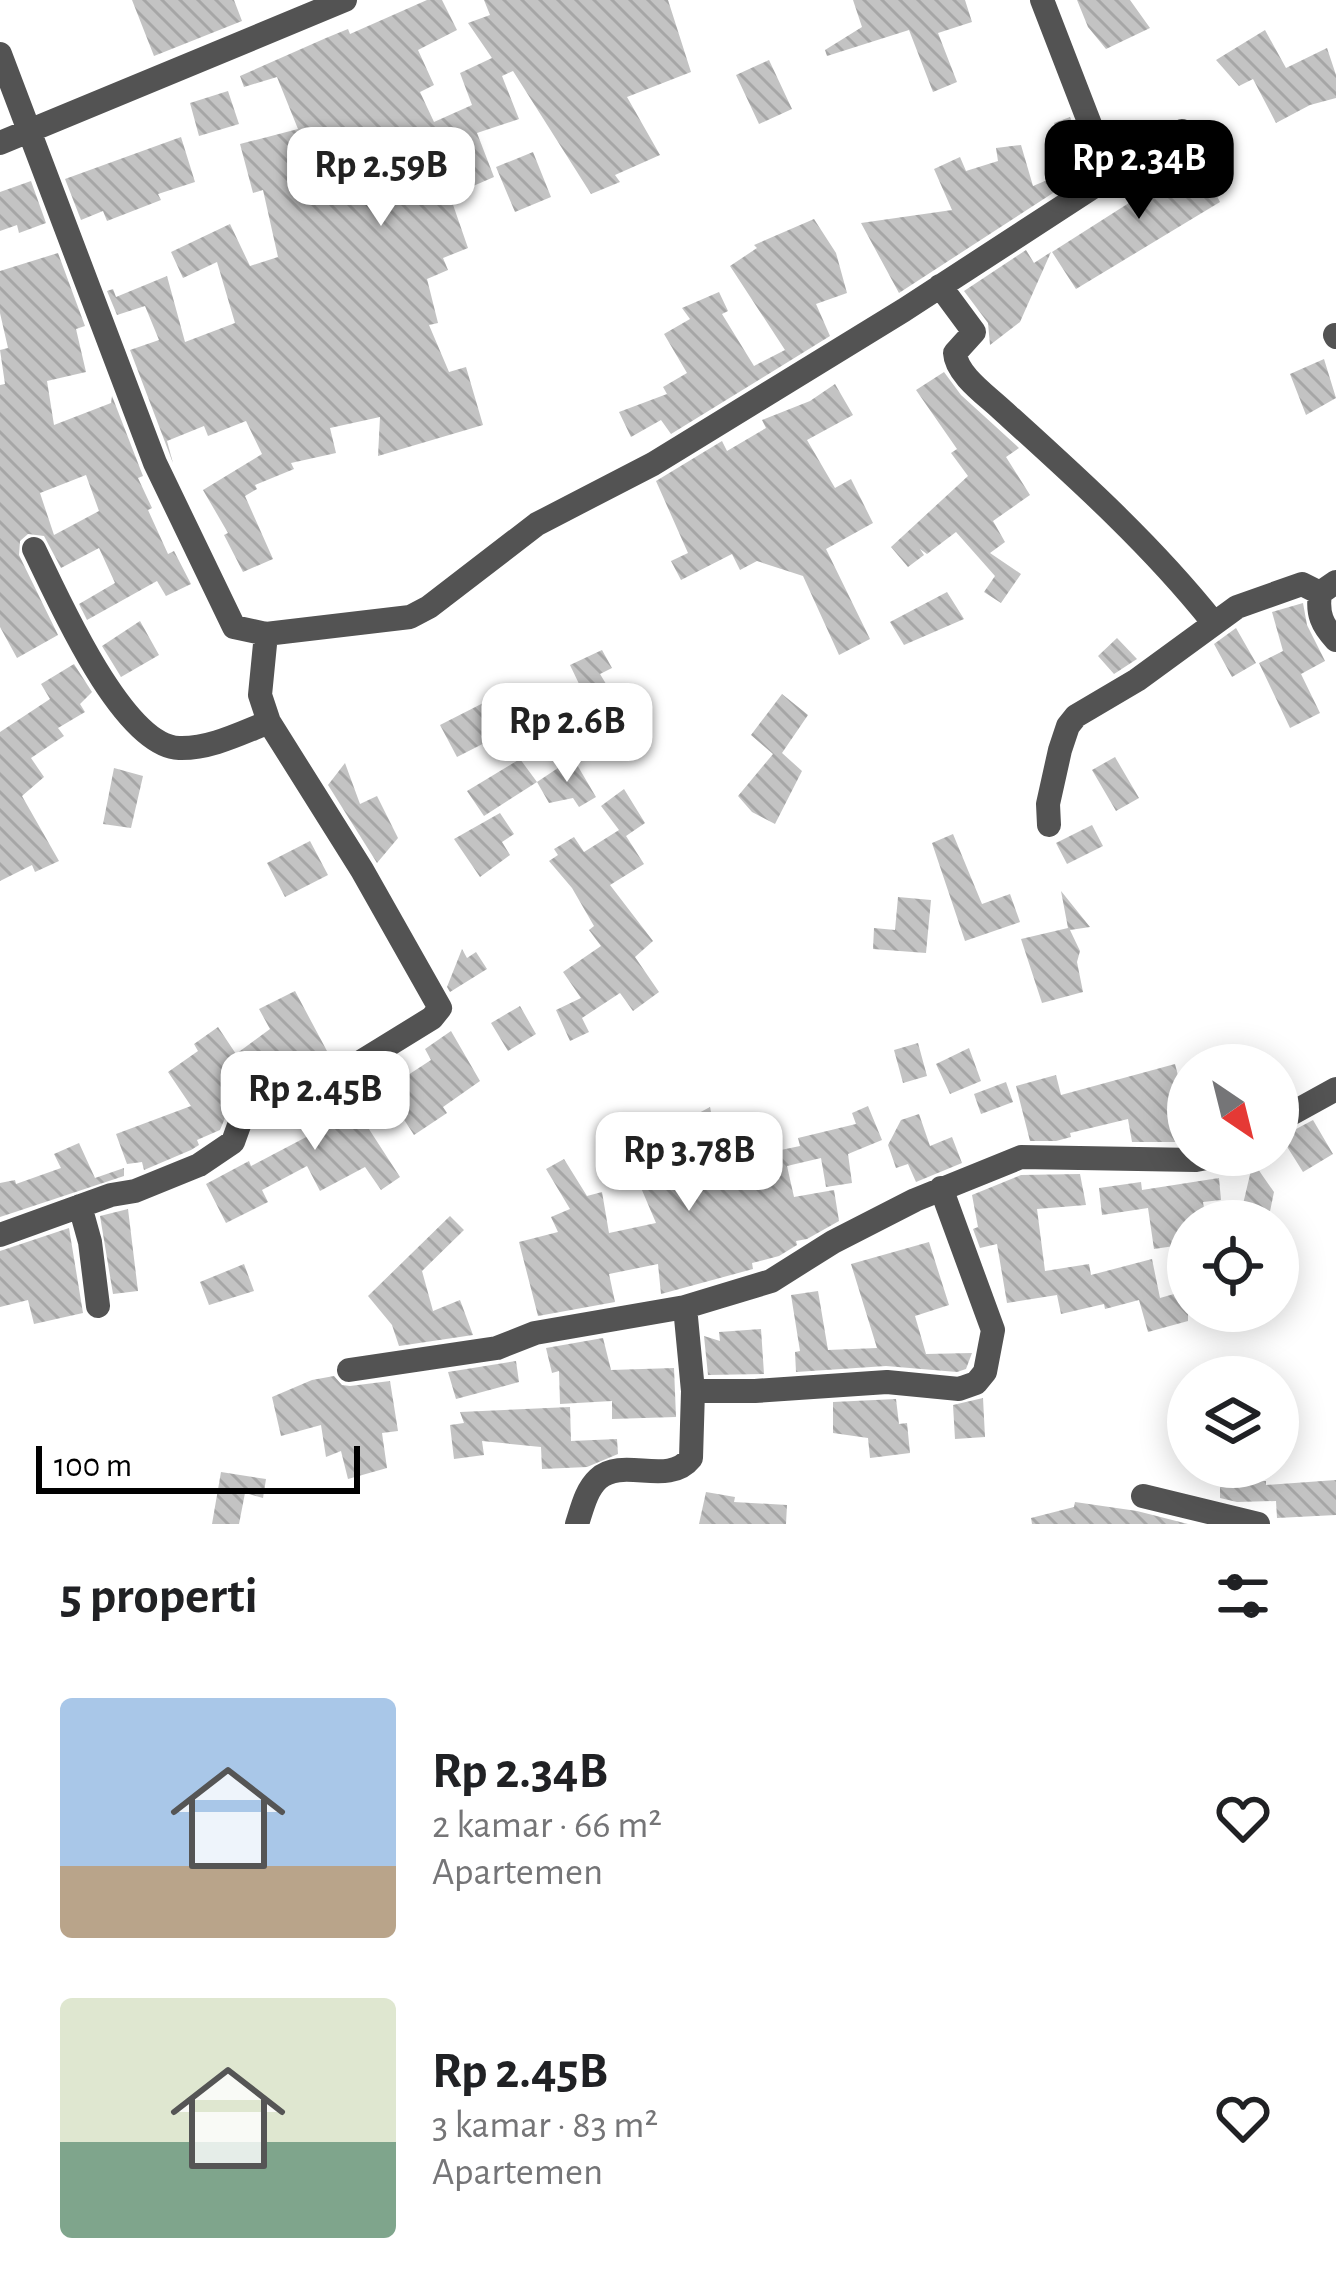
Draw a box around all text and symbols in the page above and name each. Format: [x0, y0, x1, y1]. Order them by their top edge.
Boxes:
pin: Rp 2.34B [1015, 120, 1263, 222]
pin: Rp 2.59B [257, 127, 505, 229]
text: Rp 2.34B [1072, 139, 1206, 178]
text: Rp 2.59B [314, 146, 448, 185]
pin: Rp 2.6B [456, 683, 678, 785]
text: Rp 2.6B [508, 702, 626, 741]
north arrow [1167, 1044, 1299, 1176]
map controls [1167, 1044, 1299, 1488]
pin: Rp 2.45B [191, 1051, 439, 1153]
text: Rp 2.45B [248, 1070, 382, 1109]
pin: Rp 3.78B [565, 1112, 813, 1214]
text: Rp 3.78B [623, 1131, 755, 1170]
button: locate [1167, 1200, 1299, 1332]
button: layers [1167, 1356, 1299, 1488]
scale bar [36, 1440, 360, 1493]
text: 100 m [54, 1450, 132, 1483]
icon: filters [1210, 1563, 1276, 1629]
text: 5 properti [60, 1571, 258, 1622]
icon: home [156, 1746, 300, 1890]
text: Rp 2.34B [432, 1746, 608, 1797]
icon: heart [1210, 1785, 1276, 1851]
text: 2 kamar · 66 m² [432, 1806, 662, 1845]
text: Apartemen [432, 1853, 603, 1892]
icon: home [156, 2046, 300, 2190]
text: Rp 2.45B [432, 2046, 608, 2097]
icon: heart [1210, 2085, 1276, 2151]
text: 3 kamar · 83 m² [432, 2106, 658, 2145]
text: Apartemen [432, 2153, 603, 2192]

